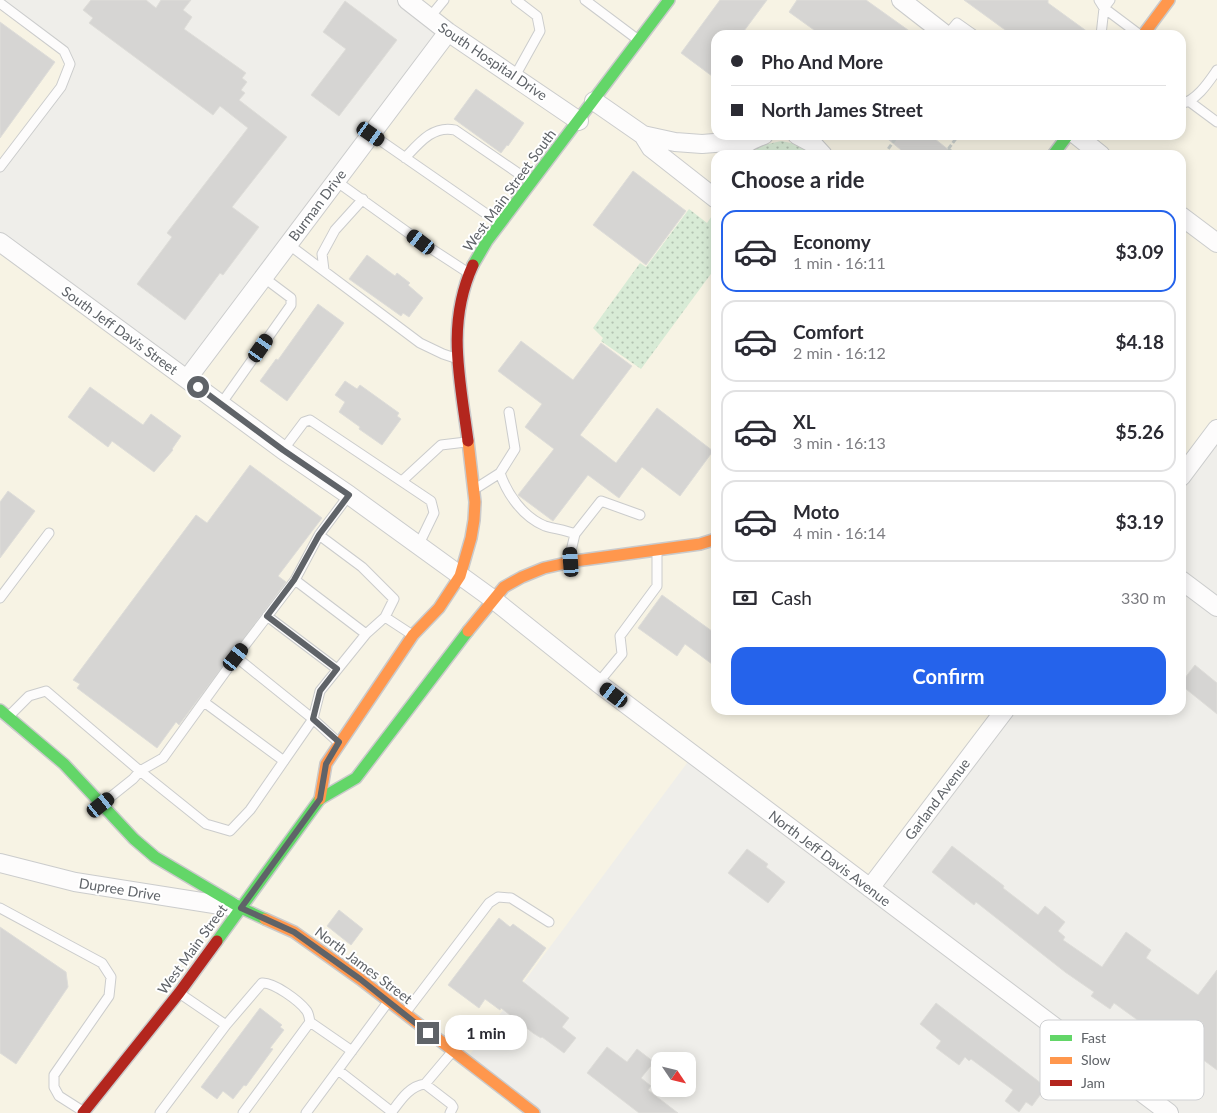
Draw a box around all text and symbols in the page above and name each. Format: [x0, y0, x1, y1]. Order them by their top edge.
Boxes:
street label: South Hospital Drive [435, 18, 551, 104]
text: Pho And More [761, 50, 883, 73]
text: North James Street [761, 98, 923, 121]
car [354, 119, 387, 149]
street label: West Main Street South [459, 126, 559, 254]
street label: Burman Drive [285, 166, 349, 244]
text: Choose a ride [731, 166, 865, 193]
car [404, 227, 437, 257]
icon: car [733, 229, 778, 274]
text: Economy [793, 230, 871, 253]
text: $3.09 [1115, 240, 1164, 263]
text: 1 min · 16:11 [793, 253, 886, 272]
street label: South Jeff Davis Street [59, 282, 181, 378]
icon: car [733, 319, 778, 364]
text: Comfort [793, 320, 864, 343]
text: $4.18 [1115, 330, 1164, 353]
car [246, 331, 275, 365]
text: 2 min · 16:12 [793, 343, 886, 362]
route start [187, 376, 209, 398]
icon: car [733, 409, 778, 454]
text: XL [793, 410, 816, 433]
text: $5.26 [1115, 420, 1164, 443]
text: 3 min · 16:13 [793, 433, 886, 452]
icon: car [733, 499, 778, 544]
text: Moto [793, 500, 839, 523]
text: $3.19 [1115, 510, 1164, 533]
text: 4 min · 16:14 [793, 523, 886, 542]
car [562, 547, 579, 577]
icon: cash [731, 584, 759, 612]
text: Cash [771, 586, 812, 609]
text: 330 m [1121, 588, 1166, 607]
car [220, 641, 251, 673]
button: Confirm [731, 647, 1166, 705]
car [597, 680, 630, 710]
street label: Garland Avenue [901, 755, 973, 843]
car [84, 790, 117, 820]
street label: North Jeff Davis Avenue [766, 807, 894, 909]
street label: Dupree Drive [78, 874, 162, 904]
street label: West Main Street [154, 901, 230, 997]
street label: North James Street [312, 923, 416, 1007]
callout: 1 min [446, 1016, 528, 1050]
legend [1040, 1020, 1204, 1100]
route end [417, 1022, 439, 1044]
text: 1 min [466, 1023, 506, 1042]
text: Fast [1081, 1029, 1106, 1046]
text: Slow [1081, 1051, 1111, 1068]
north arrow [651, 1052, 696, 1098]
map controls [651, 1052, 696, 1097]
text: Jam [1081, 1074, 1105, 1091]

